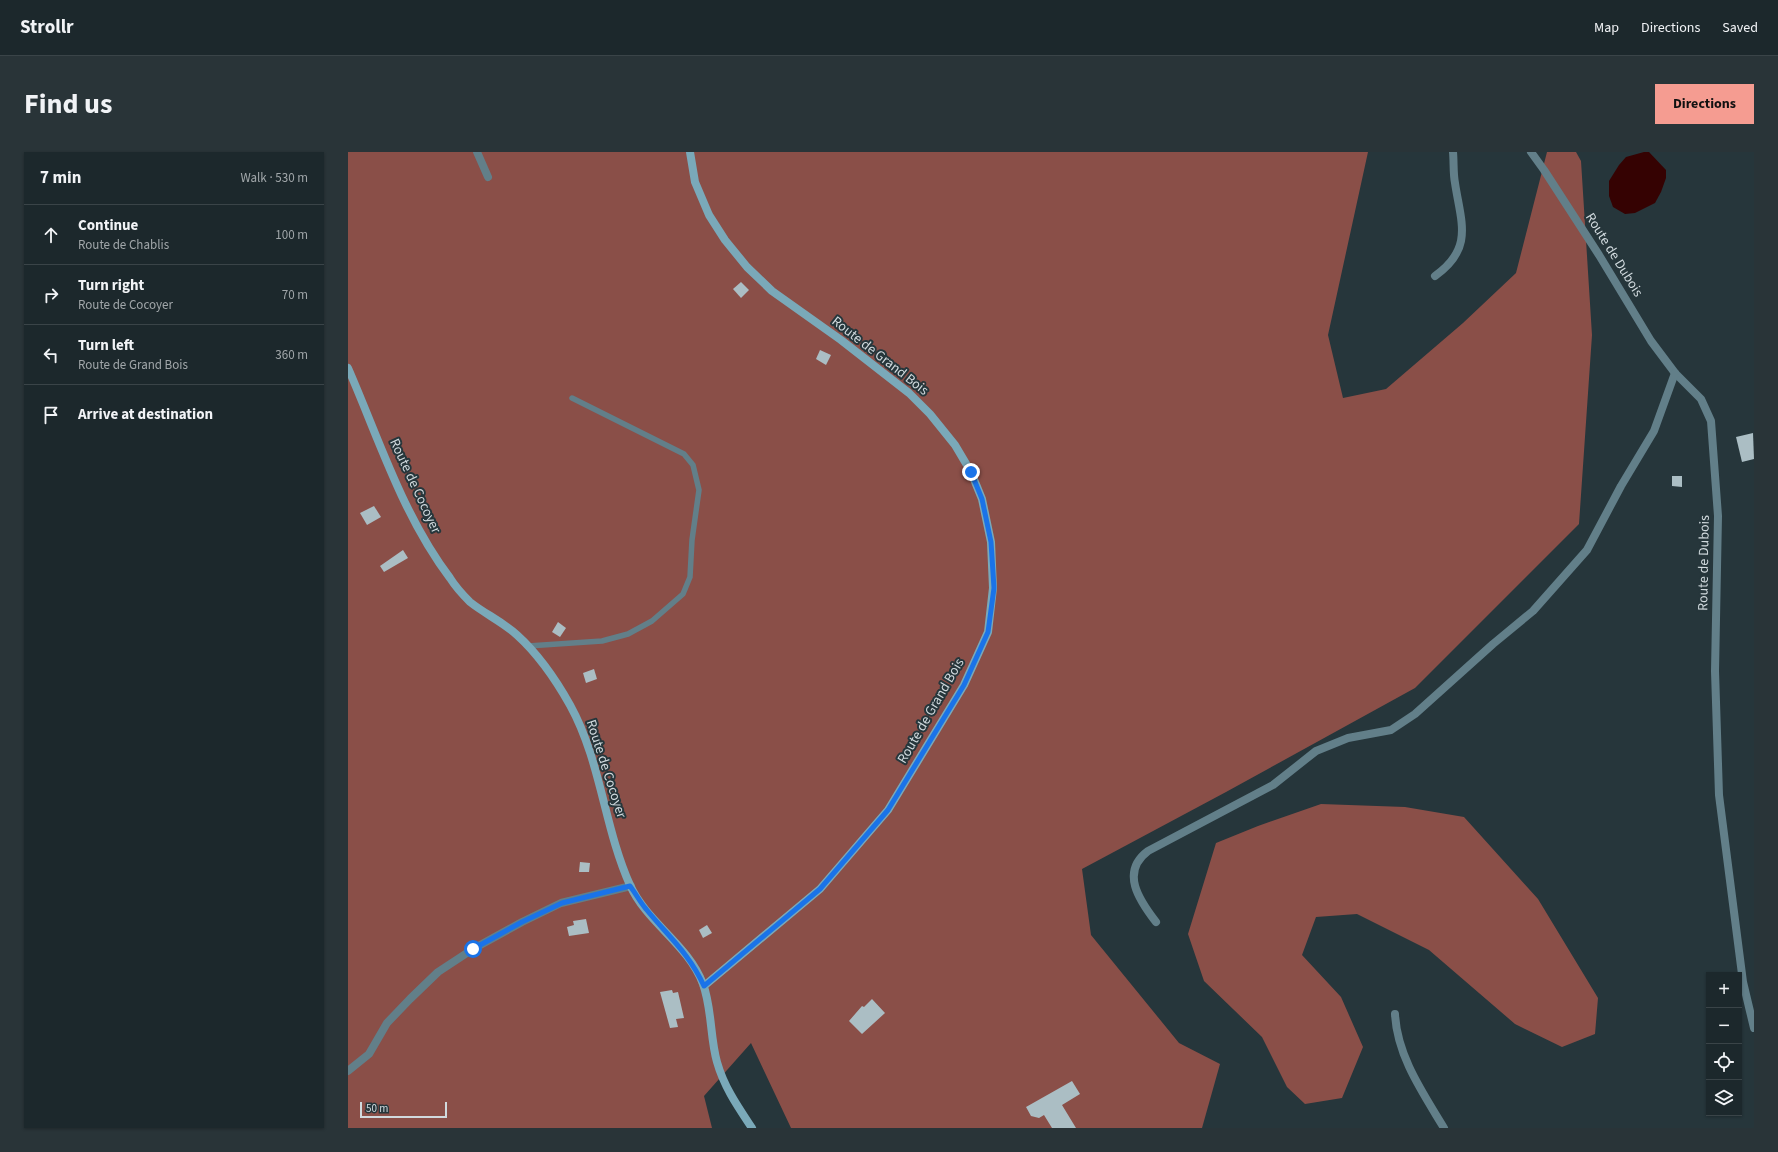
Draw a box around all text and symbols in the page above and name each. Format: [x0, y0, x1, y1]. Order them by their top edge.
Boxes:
text: Strollr [20, 14, 74, 41]
text: Map [1594, 18, 1619, 38]
text: Directions [1641, 18, 1700, 38]
text: Saved [1722, 18, 1758, 38]
text: Find us [24, 84, 112, 124]
button: Directions [1655, 84, 1754, 124]
text: 7 min [40, 166, 81, 190]
text: Walk · 530 m [240, 169, 308, 187]
street label: Route de Dubois [1580, 209, 1648, 301]
text: Continue [78, 215, 138, 236]
icon: ahead [40, 224, 62, 246]
text: 100 m [275, 226, 308, 244]
text: Route de Chablis [78, 236, 169, 254]
text: Turn right [78, 275, 144, 296]
icon: right [40, 284, 62, 306]
text: 70 m [282, 286, 308, 304]
text: Route de Cocoyer [78, 296, 173, 314]
street label: Route de Grand Bois [827, 312, 933, 400]
text: Turn left [78, 335, 134, 356]
icon: left [40, 344, 62, 366]
text: 360 m [275, 346, 308, 364]
text: Route de Grand Bois [78, 356, 188, 374]
icon: arrive [40, 404, 62, 426]
text: Arrive at destination [78, 404, 213, 425]
street label: Route de Cocoyer [384, 435, 446, 537]
route end [962, 463, 980, 481]
street label: Route de Dubois [1693, 515, 1715, 611]
street label: Route de Grand Bois [893, 655, 969, 767]
street label: Route de Cocoyer [581, 717, 631, 821]
route start [464, 940, 482, 958]
map controls [1706, 972, 1742, 1116]
button: + [1706, 972, 1742, 1008]
button: − [1706, 1008, 1742, 1044]
button: locate [1706, 1044, 1742, 1080]
button: layers [1706, 1080, 1742, 1116]
scale bar [360, 1100, 447, 1119]
text: 50 m [366, 1101, 388, 1116]

